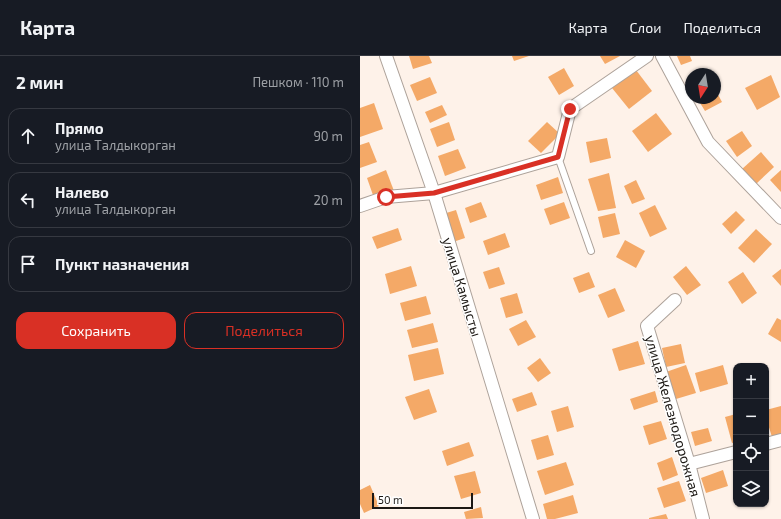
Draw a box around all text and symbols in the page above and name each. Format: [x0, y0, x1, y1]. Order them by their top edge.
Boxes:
text: Карта [20, 16, 75, 39]
text: Карта [568, 19, 607, 36]
text: Слои [629, 19, 661, 36]
text: Поделиться [683, 19, 761, 36]
north arrow [685, 68, 721, 104]
text: 2 мин [16, 72, 64, 92]
text: Пешком · 110 m [252, 74, 344, 90]
route end [561, 100, 579, 118]
text: Прямо [55, 119, 104, 137]
icon: ahead [17, 125, 39, 147]
text: 90 m [313, 128, 343, 144]
text: улица Талдыкорган [55, 137, 176, 153]
text: Налево [55, 183, 109, 201]
route start [377, 188, 395, 206]
icon: left [17, 189, 39, 211]
text: 20 m [314, 192, 343, 208]
text: улица Талдыкорган [55, 201, 176, 217]
street label: улица Камысты [439, 235, 486, 338]
icon: arrive [17, 253, 39, 275]
text: Пункт назначения [55, 255, 189, 273]
button: Сохранить [16, 312, 176, 349]
button: Поделиться [184, 312, 344, 349]
street label: улица Железнодорожная [642, 333, 705, 499]
map controls [733, 363, 769, 507]
button: + [733, 363, 769, 399]
button: − [733, 399, 769, 435]
button: locate [733, 435, 769, 471]
button: layers [733, 471, 769, 507]
scale bar [372, 491, 473, 510]
text: 50 m [378, 493, 403, 506]

